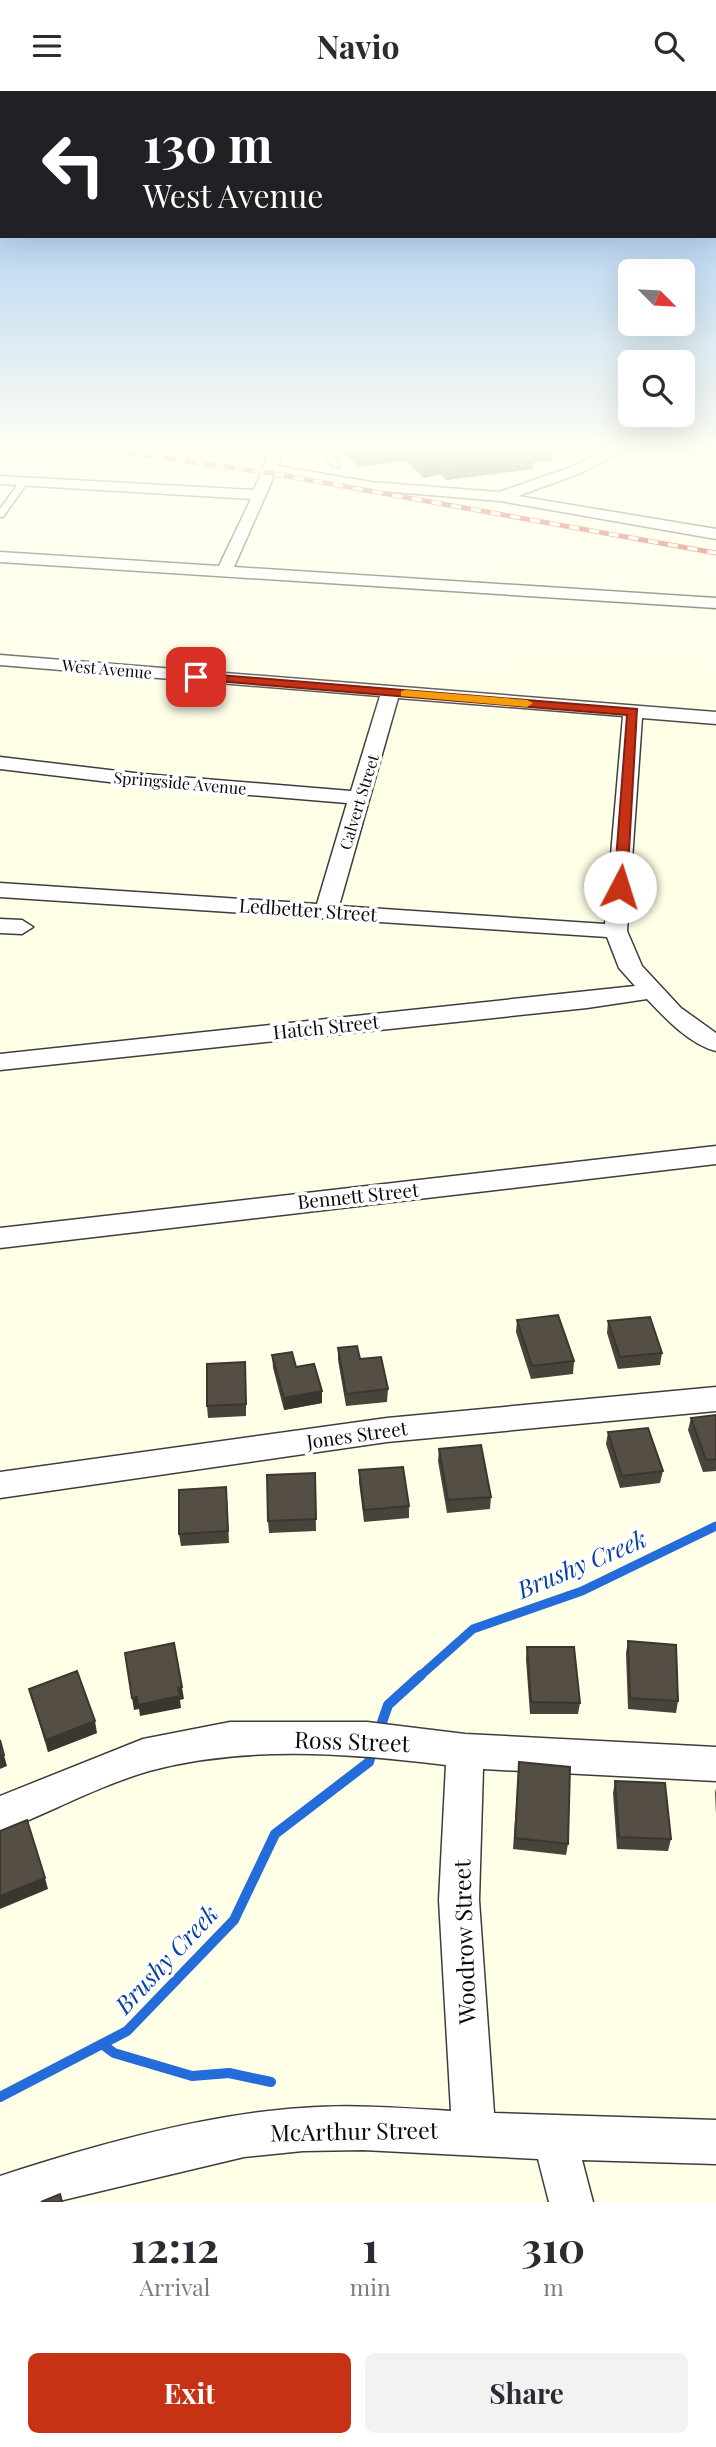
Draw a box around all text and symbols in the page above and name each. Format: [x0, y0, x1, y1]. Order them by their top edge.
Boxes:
text: Navio [316, 24, 400, 67]
icon: menu [28, 27, 66, 65]
icon: search [650, 27, 688, 65]
text: 130 m [143, 110, 273, 175]
icon: left [28, 119, 119, 210]
text: West Avenue [143, 173, 324, 216]
north arrow [618, 259, 695, 336]
map controls [618, 259, 695, 427]
button: search [618, 350, 695, 427]
pin [166, 647, 226, 707]
street label: West Avenue [60, 654, 153, 683]
icon: arrive [177, 658, 215, 696]
street label: Calvert Street [334, 751, 383, 852]
street label: Springside Avenue [113, 766, 247, 799]
position arrow [583, 850, 657, 924]
street label: Ledbetter Street [238, 891, 378, 927]
street label: Hatch Street [272, 1007, 381, 1045]
street label: Bennett Street [296, 1176, 420, 1214]
street label: Jones Street [304, 1414, 409, 1454]
water label: Brushy Creek [511, 1522, 651, 1605]
street label: Ross Street [294, 1723, 411, 1758]
street label: Woodrow Street [445, 1858, 482, 2026]
water label: Brushy Creek [106, 1897, 224, 2021]
street label: McArthur Street [270, 2114, 439, 2147]
text: 12:12 [131, 2218, 219, 2274]
text: 1 [362, 2218, 378, 2274]
text: 310 [522, 2218, 585, 2274]
text: Arrival [139, 2271, 210, 2302]
text: min [350, 2271, 391, 2302]
text: m [543, 2271, 564, 2302]
button: Exit [28, 2353, 351, 2433]
button: Share [365, 2353, 688, 2433]

